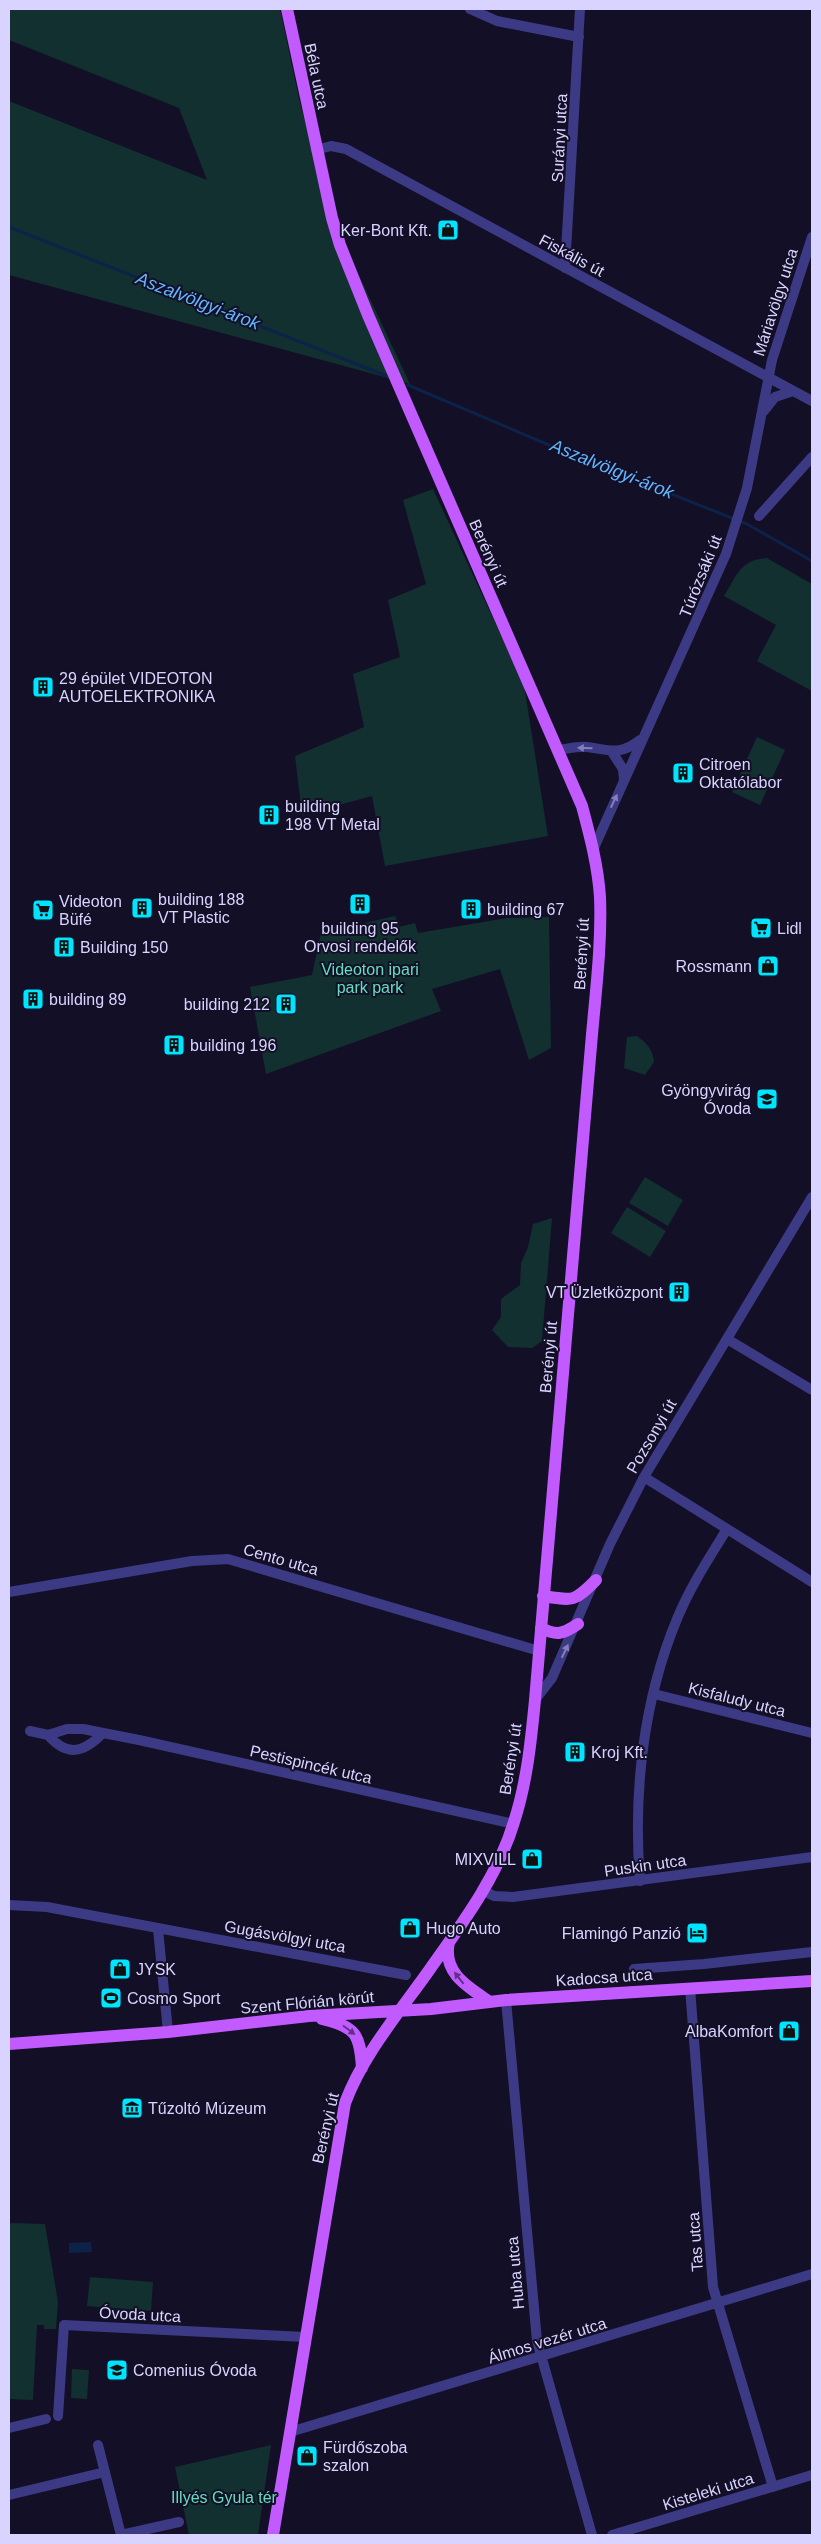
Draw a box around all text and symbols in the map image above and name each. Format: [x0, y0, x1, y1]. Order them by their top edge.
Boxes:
street label: Béla utca [301, 42, 332, 111]
street label: Surányi utca [549, 93, 570, 183]
shop icon: Ker-Bont Kft. [436, 218, 460, 242]
place label: Ker-Bont Kft. [340, 222, 432, 239]
street label: Fiskális út [536, 231, 608, 280]
street label: Máriavölgy utca [750, 246, 801, 358]
water label: Aszalvölgyi-árok [132, 268, 264, 334]
water label: Aszalvölgyi-árok [547, 435, 677, 503]
street label: Berényi út [466, 517, 511, 590]
street label: Túrózsáki út [676, 532, 725, 620]
place label: 29 épület VIDEOTON AUTOELEKTRONIKA [59, 670, 216, 705]
building icon: 29 épület VIDEOTON AUTOELEKTRONIKA [31, 675, 55, 699]
one-way arrow [577, 744, 593, 752]
place label: Citroen Oktatólabor [699, 756, 782, 791]
building icon: Citroen Oktatólabor [671, 761, 695, 785]
one-way arrow [610, 794, 618, 808]
place label: building 198 VT Metal [285, 798, 380, 833]
building icon: building 198 VT Metal [257, 803, 281, 827]
place label: building 188 VT Plastic [158, 891, 244, 926]
building icon: building 95 Orvosi rendelők [348, 892, 372, 916]
place label: Videoton Büfé [59, 893, 122, 928]
building icon: building 188 VT Plastic [130, 896, 154, 920]
building icon: building 67 [459, 897, 483, 921]
supermarket icon: Videoton Büfé [31, 898, 55, 922]
place label: building 67 [487, 901, 565, 918]
supermarket icon: Lidl [749, 916, 773, 940]
street label: Berényi út [571, 917, 592, 990]
place label: building 95 Orvosi rendelők [304, 920, 417, 955]
place label: Lidl [777, 920, 802, 937]
building icon: Building 150 [52, 935, 76, 959]
place label: Building 150 [80, 939, 168, 956]
shop icon: Rossmann [756, 954, 780, 978]
place label: Rossmann [676, 958, 752, 975]
park label: Videoton ipari park park [321, 961, 419, 996]
building icon: building 89 [21, 987, 45, 1011]
place label: building 89 [49, 991, 127, 1008]
building icon: building 212 [274, 992, 298, 1016]
place label: building 212 [184, 996, 270, 1013]
building icon: building 196 [162, 1033, 186, 1057]
place label: building 196 [190, 1037, 276, 1054]
place label: Gyöngyvirág Óvoda [661, 1082, 751, 1117]
school or university icon: Gyöngyvirág Óvoda [755, 1087, 779, 1111]
building icon: VT Üzletközpont [667, 1280, 691, 1304]
place label: VT Üzletközpont [546, 1284, 664, 1301]
street label: Berényi út [537, 1320, 560, 1394]
street label: Pozsonyi út [623, 1396, 680, 1476]
street label: Cento utca [241, 1541, 320, 1578]
one-way arrow [562, 1644, 570, 1658]
street label: Kisfaludy utca [686, 1679, 787, 1720]
street label: Berényi út [496, 1722, 525, 1796]
building icon: Kroj Kft. [563, 1740, 587, 1764]
street label: Pestispincék utca [248, 1742, 374, 1787]
place label: Kroj Kft. [591, 1744, 648, 1761]
shop icon: MIXVILL [520, 1847, 544, 1871]
place label: MIXVILL [455, 1851, 516, 1868]
street label: Puskin utca [603, 1851, 687, 1880]
shop icon: Hugo Auto [398, 1916, 422, 1940]
street label: Gugásvölgyi utca [223, 1917, 347, 1956]
place label: Hugo Auto [426, 1920, 501, 1937]
hotel icon: Flamingó Panzió [685, 1921, 709, 1945]
place label: Flamingó Panzió [562, 1925, 681, 1942]
shop icon: JYSK [108, 1957, 132, 1981]
place label: JYSK [136, 1961, 176, 1978]
street label: Kadocsa utca [555, 1966, 653, 1989]
one-way arrow [453, 1972, 464, 1985]
sports icon: Cosmo Sport [99, 1986, 123, 2010]
street label: Szent Flórián körút [239, 1988, 375, 2017]
place label: Cosmo Sport [127, 1990, 221, 2007]
shop icon: AlbaKomfort [777, 2019, 801, 2043]
place label: AlbaKomfort [685, 2023, 774, 2040]
one-way arrow [342, 2025, 356, 2035]
street label: Berényi út [309, 2091, 342, 2165]
museum icon: Tűzoltó Múzeum [120, 2096, 144, 2120]
place label: Tűzoltó Múzeum [148, 2100, 266, 2117]
street label: Tas utca [685, 2212, 706, 2272]
street label: Huba utca [504, 2236, 527, 2310]
street label: Óvoda utca [99, 2303, 181, 2325]
street label: Álmos vezér utca [486, 2313, 608, 2367]
school or university icon: Comenius Óvoda [105, 2358, 129, 2382]
place label: Comenius Óvoda [133, 2361, 257, 2379]
place label: Fürdőszoba szalon [323, 2439, 408, 2474]
shop icon: Fürdőszoba szalon [295, 2444, 319, 2468]
street label: Kisteleki utca [661, 2470, 756, 2513]
park label: Illyés Gyula tér [171, 2489, 278, 2506]

